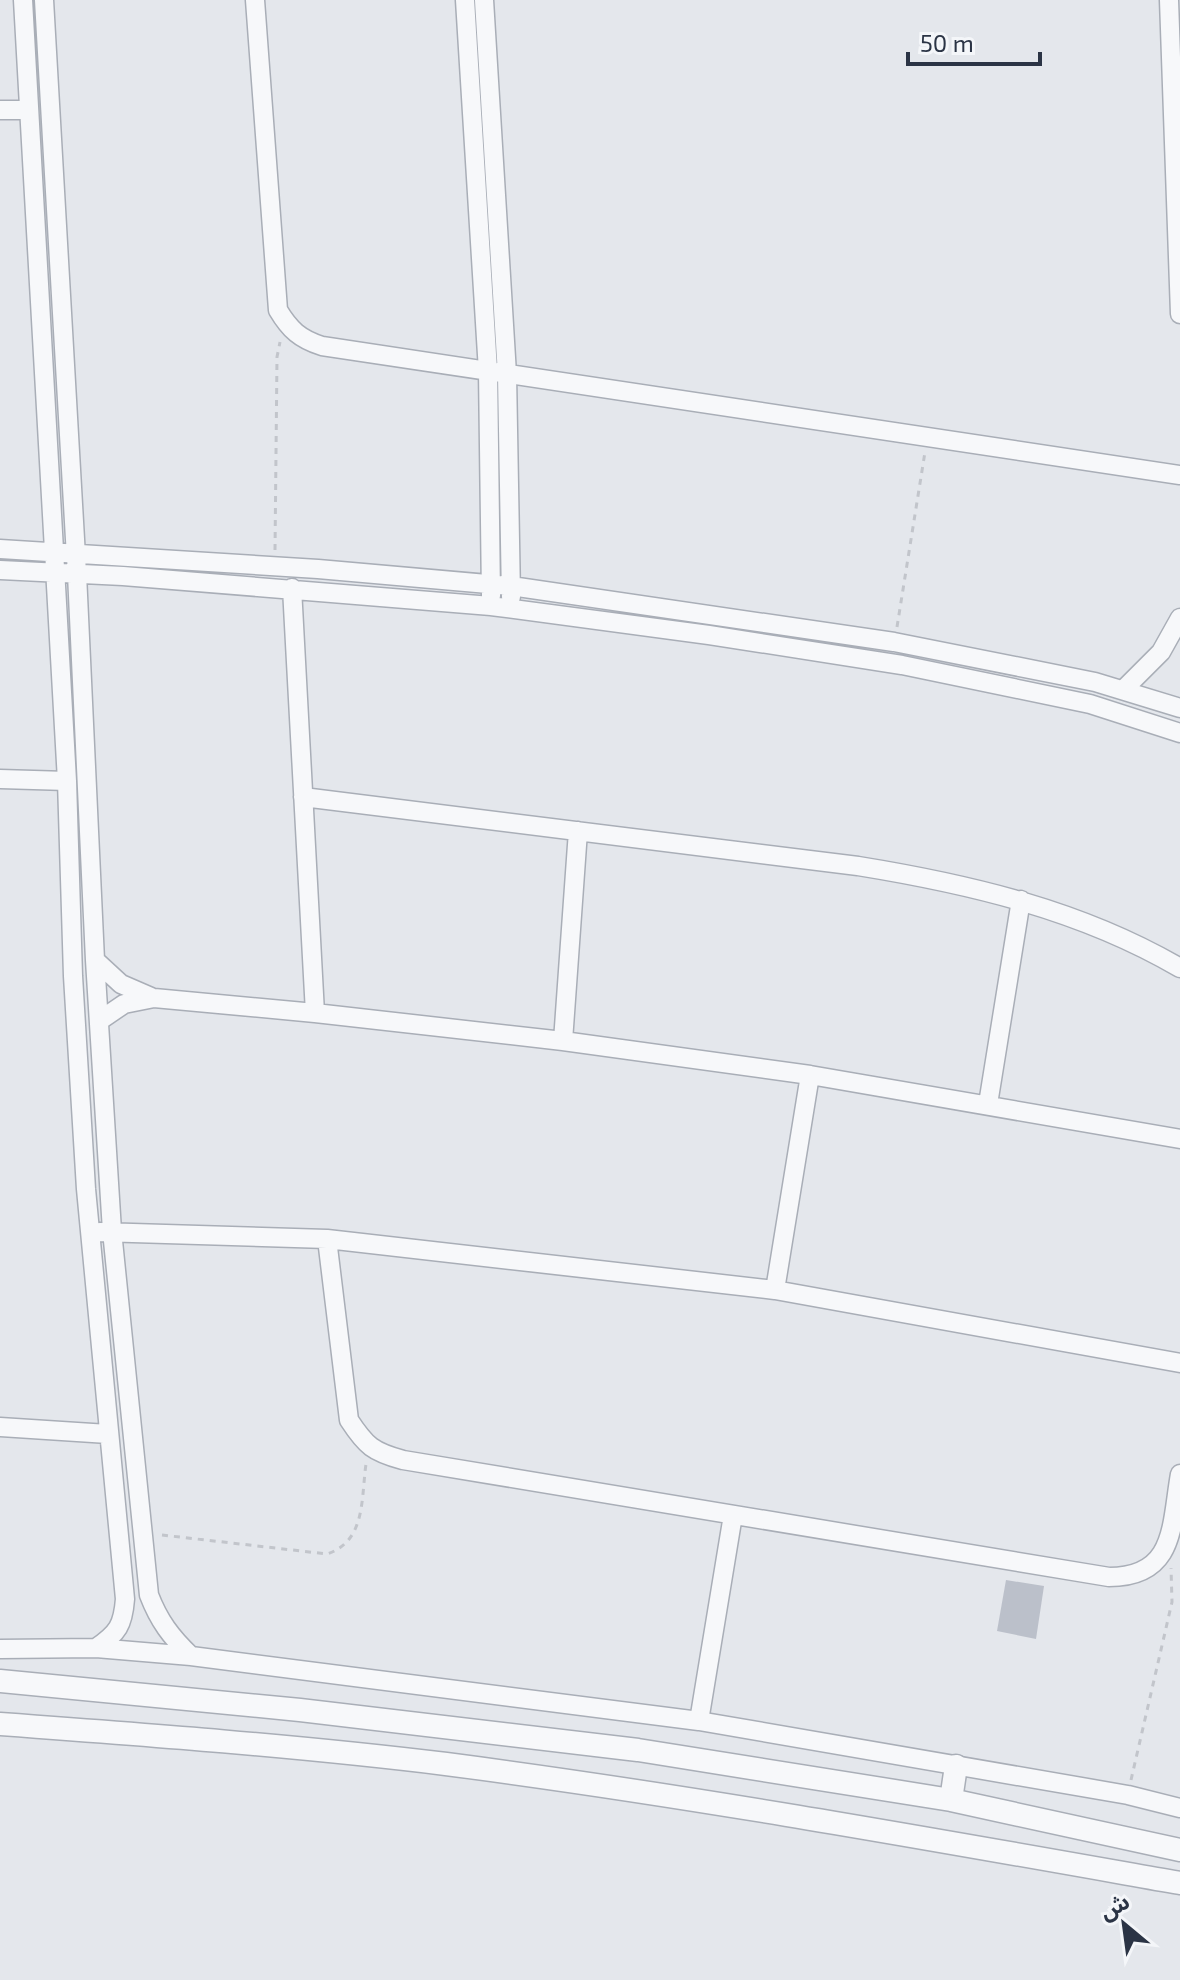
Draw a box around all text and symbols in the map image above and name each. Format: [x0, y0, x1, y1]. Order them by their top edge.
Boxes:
scale bar [908, 16, 1040, 66]
text: 50 m [920, 28, 974, 57]
north arrow [1084, 1884, 1164, 1964]
text: ش [1094, 1887, 1134, 1925]

